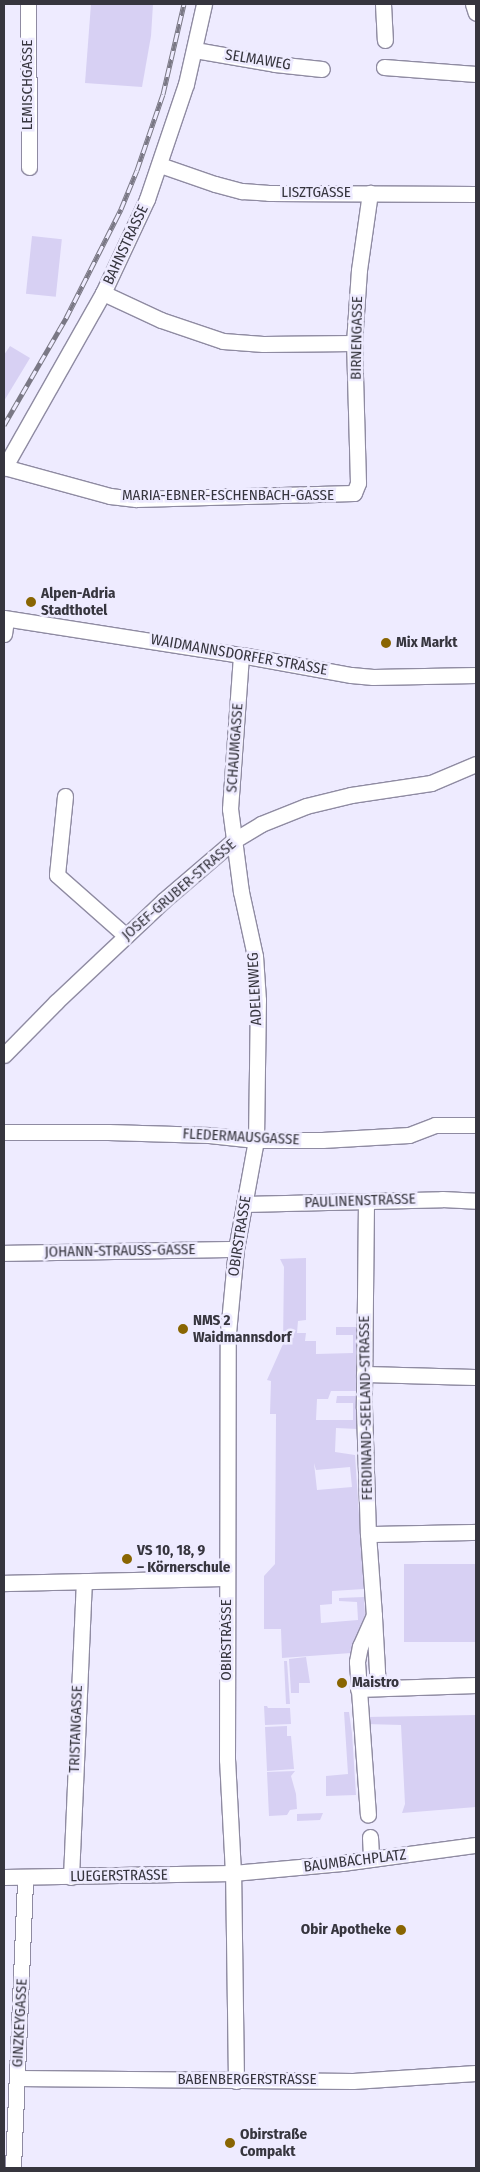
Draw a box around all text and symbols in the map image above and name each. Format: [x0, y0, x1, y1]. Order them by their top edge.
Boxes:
street label: LEMISCHGASSE [19, 40, 37, 130]
street label: SELMAWEG [224, 46, 292, 74]
street label: LISZTGASSE [281, 184, 351, 202]
street label: BAHNSTRASSE [100, 202, 152, 288]
street label: BIRNENGASSE [347, 296, 367, 380]
street label: MARIA-EBNER-ESCHENBACH-GASSE [122, 487, 334, 505]
place label: Alpen-Adria Stadthotel [41, 584, 115, 619]
marker: Alpen-Adria Stadthotel [25, 596, 37, 608]
street label: WAIDMANNSDORFER STRASSE [149, 631, 329, 679]
place label: Mix Markt [396, 634, 457, 652]
marker: Mix Markt [380, 637, 392, 649]
street label: SCHAUMGASSE [223, 703, 247, 793]
street label: JOSEF-GRUBER-STRASSE [118, 836, 240, 944]
street label: ADELENWEG [244, 952, 266, 1026]
street label: FLEDERMAUSGASSE [182, 1125, 300, 1149]
street label: PAULINENSTRASSE [304, 1190, 416, 1212]
street label: OBIRSTRASSE [225, 1194, 255, 1278]
street label: JOHANN-STRAUSS-GASSE [44, 1241, 196, 1261]
place label: NMS 2 Waidmannsdorf [193, 1311, 291, 1346]
street label: FERDINAND-SEELAND-STRASSE [355, 1315, 377, 1501]
marker: NMS 2 Waidmannsdorf [177, 1323, 189, 1335]
place label: VS 10, 18, 9 – Körnerschule [137, 1541, 230, 1576]
marker: VS 10, 18, 9 – Körnerschule [121, 1553, 133, 1565]
street label: OBIRSTRASSE [218, 1599, 236, 1681]
place label: Maistro [352, 1674, 399, 1692]
marker: Maistro [336, 1677, 348, 1689]
street label: TRISTANGASSE [65, 1685, 87, 1773]
street label: BAUMBACHPLATZ [303, 1846, 407, 1876]
street label: LUEGERSTRASSE [70, 1866, 168, 1886]
place label: Obir Apotheke [301, 1921, 391, 1939]
marker: Obir Apotheke [395, 1924, 407, 1936]
street label: GINZKEYGASSE [9, 1978, 31, 2068]
street label: BABENBERGERSTRASSE [177, 2071, 317, 2089]
place label: Obirstraße Compakt [240, 2125, 307, 2160]
marker: Obirstraße Compakt [224, 2137, 236, 2149]

